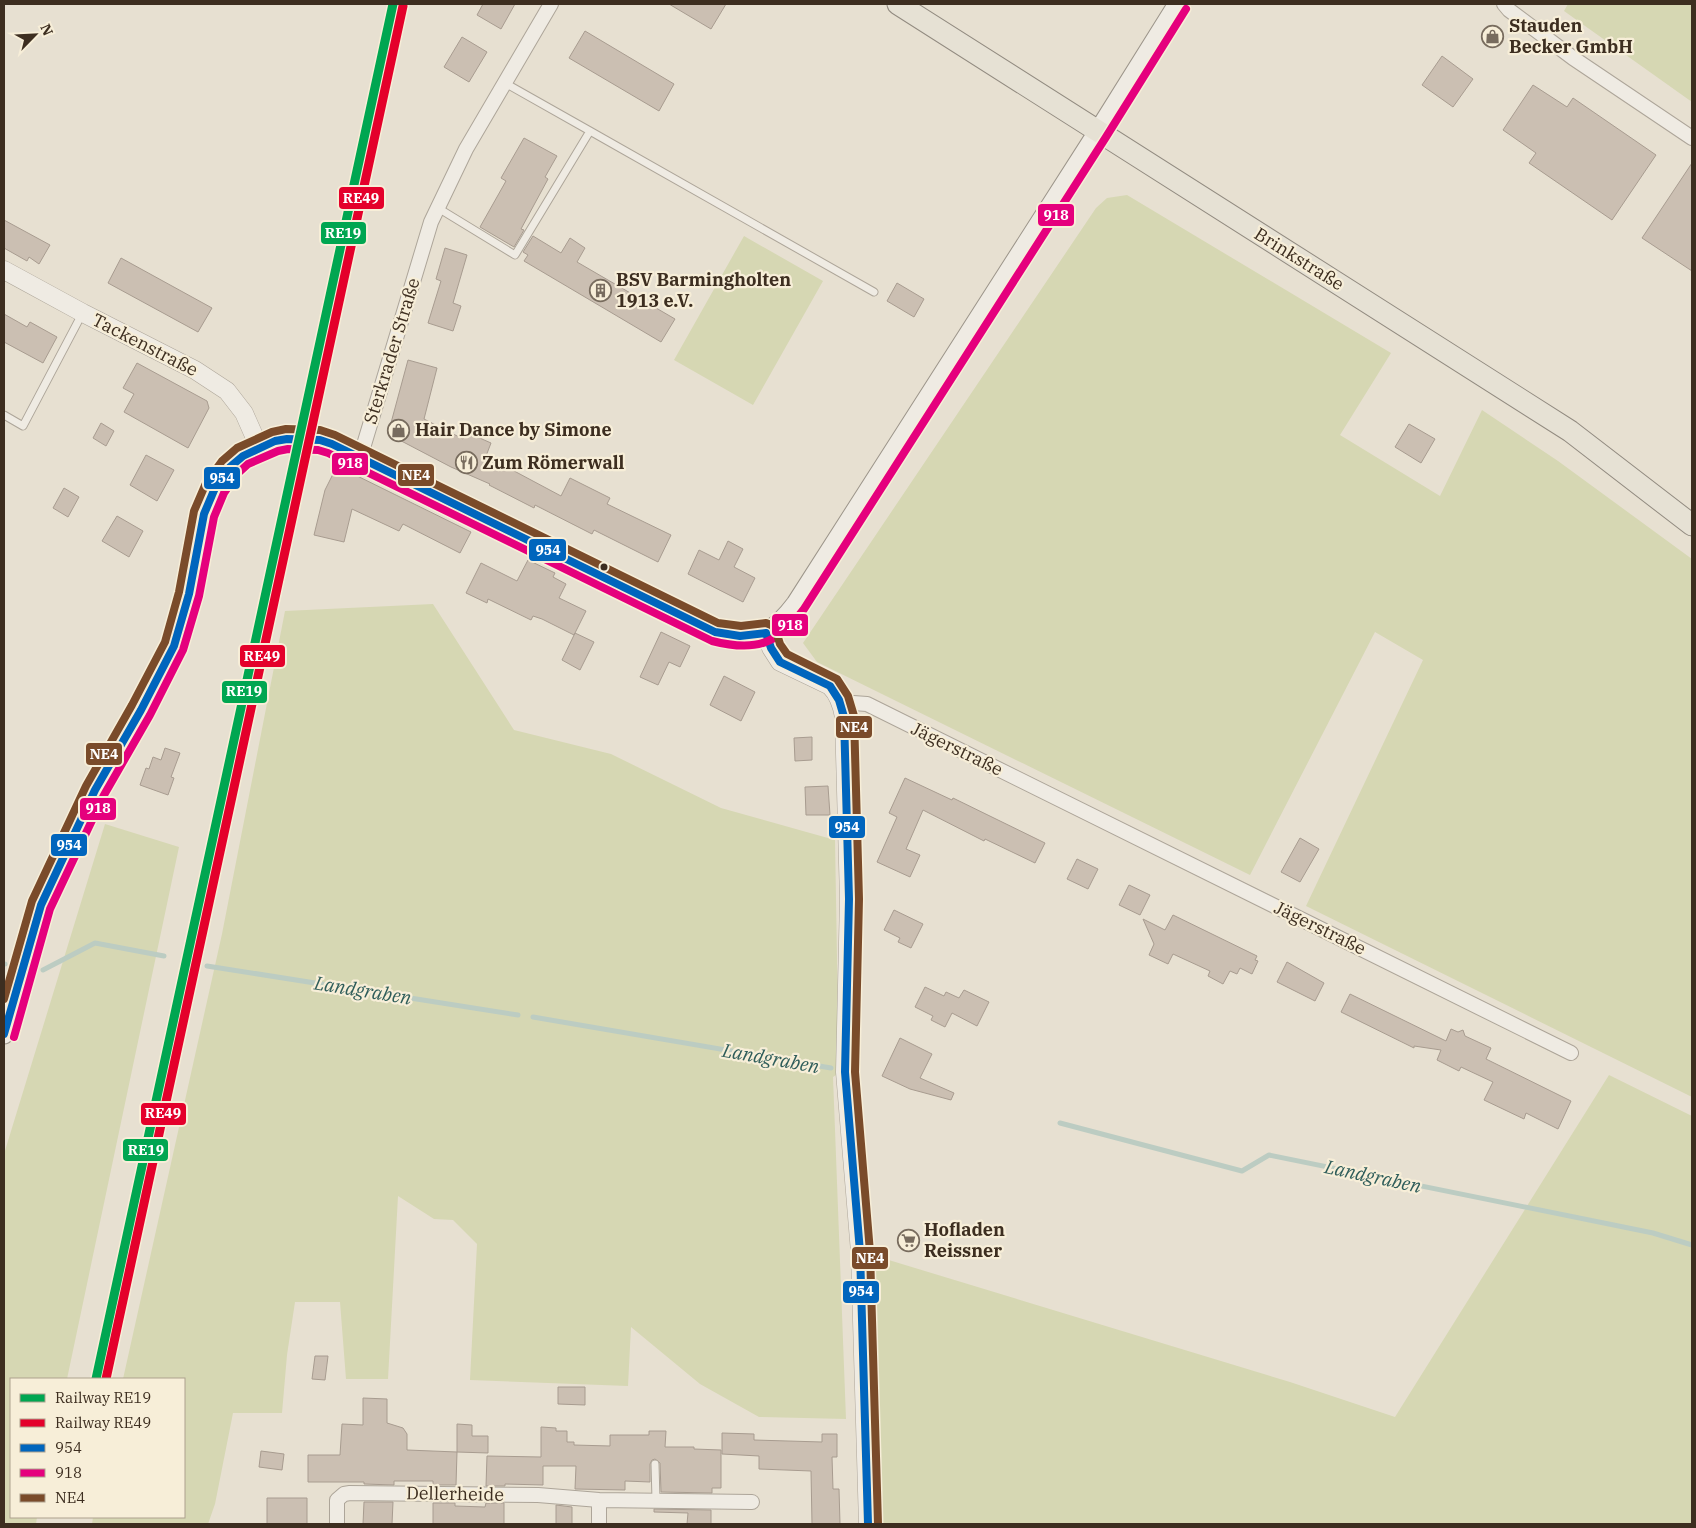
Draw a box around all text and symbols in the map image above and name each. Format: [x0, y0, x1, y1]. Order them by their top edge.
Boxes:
north arrow [10, 10, 60, 60]
place label: Stauden Becker GmbH [1509, 14, 1633, 58]
text: N [36, 21, 57, 38]
shop icon: Stauden Becker GmbH [1481, 24, 1505, 48]
line badge: RE49 [338, 186, 385, 210]
text: RE49 [343, 189, 379, 207]
line badge: 918 [1037, 203, 1075, 227]
text: 918 [1043, 206, 1069, 224]
line badge: RE19 [320, 221, 367, 245]
street label: Brinkstraße [1250, 222, 1348, 295]
text: RE19 [325, 224, 361, 242]
place label: BSV Barmingholten 1913 e.V. [616, 268, 791, 312]
street label: Sterkrader Straße [358, 275, 425, 427]
building icon: BSV Barmingholten 1913 e.V. [588, 278, 612, 302]
street label: Tackenstraße [89, 308, 202, 381]
shop icon: Hair Dance by Simone [387, 418, 411, 442]
place label: Hair Dance by Simone [415, 418, 612, 441]
restaurant icon: Zum Römerwall [454, 451, 478, 475]
place label: Zum Römerwall [482, 451, 625, 474]
line badge: 918 [331, 452, 369, 476]
text: 918 [337, 454, 363, 472]
line badge: NE4 [397, 463, 435, 487]
line badge: 954 [203, 466, 241, 490]
text: NE4 [402, 466, 430, 484]
text: 954 [209, 469, 235, 487]
line badge: 954 [528, 538, 567, 562]
text: 954 [535, 541, 561, 559]
unlabelled marker [599, 562, 609, 572]
line badge: 918 [771, 613, 809, 637]
text: 918 [777, 616, 803, 634]
line badge: RE49 [239, 644, 286, 668]
text: RE49 [244, 647, 280, 665]
line badge: RE19 [221, 680, 268, 704]
text: RE19 [226, 682, 262, 700]
line badge: NE4 [835, 715, 873, 739]
street label: Jägerstraße [908, 716, 1007, 781]
text: NE4 [840, 718, 868, 736]
line badge: NE4 [85, 742, 123, 766]
text: NE4 [90, 745, 118, 763]
line badge: 918 [79, 797, 117, 821]
text: 918 [85, 799, 111, 817]
line badge: 954 [828, 815, 866, 839]
text: 954 [834, 818, 860, 836]
line badge: 954 [50, 833, 88, 857]
text: 954 [56, 836, 82, 854]
street label: Jägerstraße [1271, 895, 1370, 960]
water label: Landgraben [312, 970, 413, 1010]
water label: Landgraben [720, 1038, 822, 1078]
line badge: RE49 [140, 1102, 187, 1126]
text: RE49 [145, 1104, 181, 1122]
line badge: RE19 [122, 1138, 169, 1162]
text: RE19 [128, 1141, 164, 1159]
water label: Landgraben [1322, 1154, 1424, 1198]
place label: Hofladen Reissner [924, 1218, 1005, 1262]
supermarket icon: Hofladen Reissner [896, 1228, 920, 1252]
line badge: NE4 [851, 1246, 889, 1270]
text: NE4 [856, 1249, 884, 1267]
line badge: 954 [842, 1280, 880, 1304]
text: 954 [848, 1282, 874, 1300]
legend [10, 1378, 185, 1518]
text: Railway RE19 [55, 1388, 151, 1407]
text: Railway RE49 [55, 1413, 151, 1432]
text: 954 [55, 1438, 82, 1457]
text: 918 [55, 1463, 82, 1482]
street label: Dellerheide [406, 1481, 504, 1506]
text: NE4 [55, 1488, 85, 1507]

